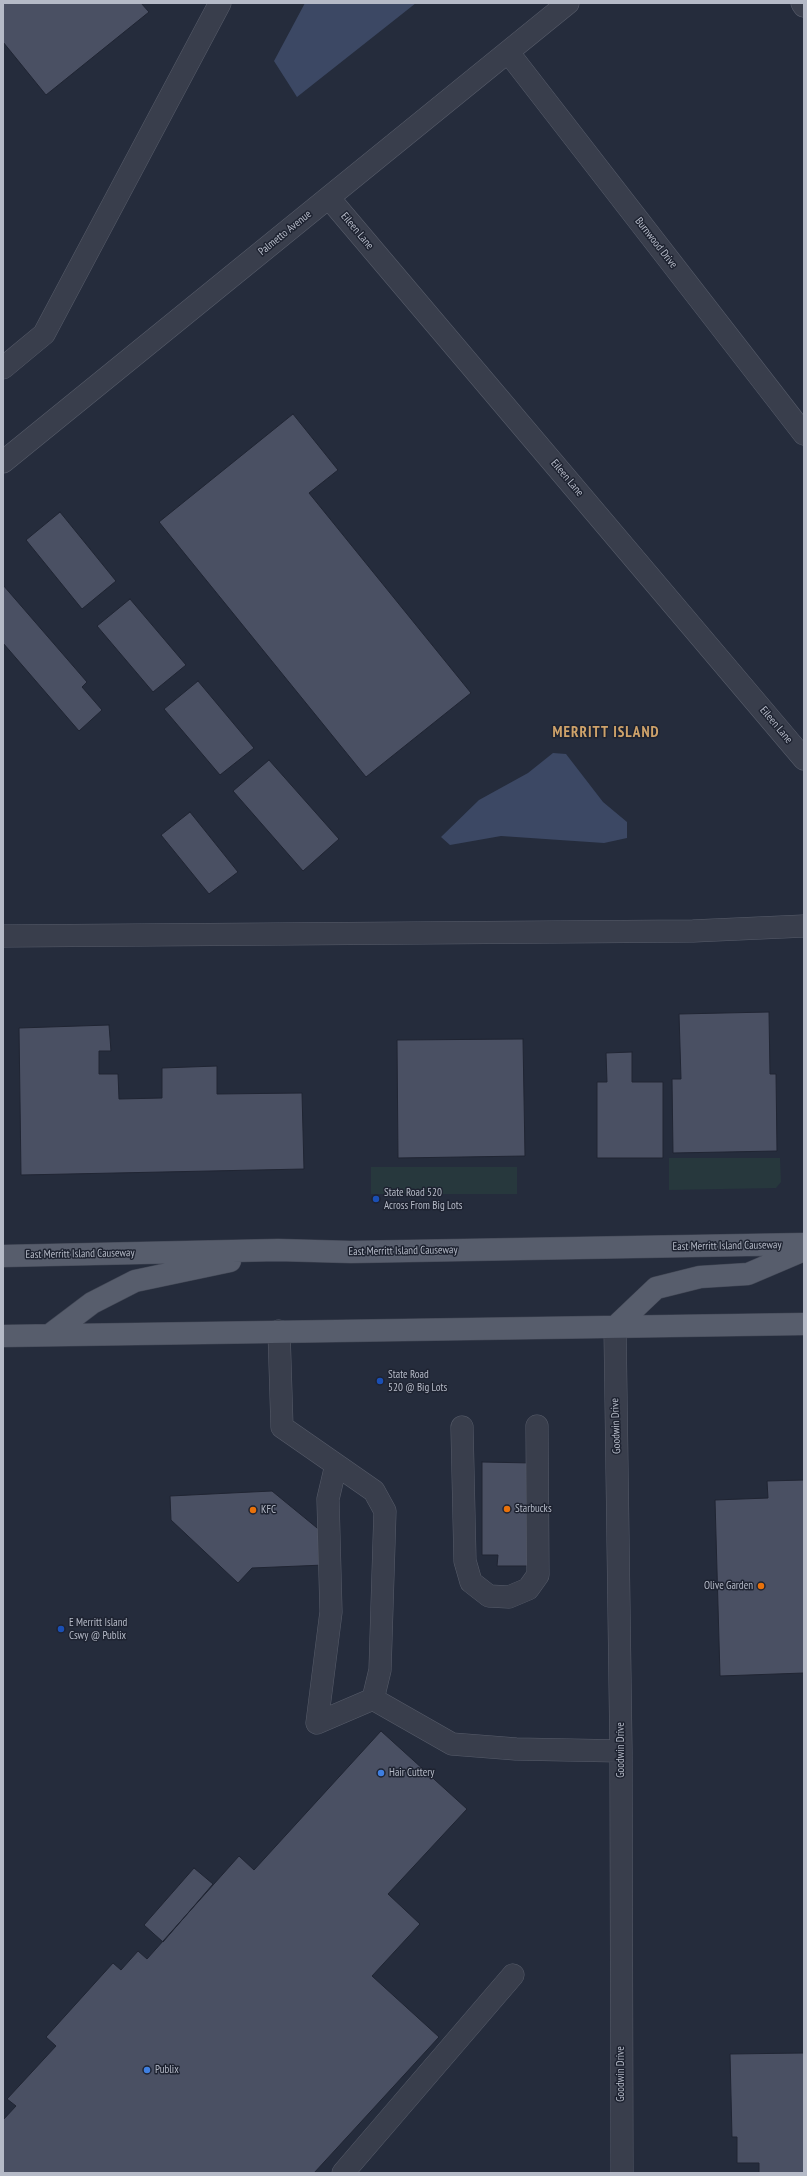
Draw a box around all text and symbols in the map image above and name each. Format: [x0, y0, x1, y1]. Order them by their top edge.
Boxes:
street label: Palmetto Avenue [256, 208, 314, 258]
street label: Eileen Lane [338, 210, 376, 252]
street label: Burnwood Drive [632, 215, 680, 271]
street label: Eileen Lane [548, 457, 586, 499]
street label: Eileen Lane [757, 704, 795, 746]
district label: MERRITT ISLAND [553, 724, 659, 742]
place label: State Road 520 Across From Big Lots [384, 1186, 463, 1212]
marker: State Road 520 Across From Big Lots [371, 1194, 381, 1204]
street label: East Merritt Island Causeway [672, 1238, 782, 1254]
street label: East Merritt Island Causeway [348, 1243, 458, 1259]
street label: East Merritt Island Causeway [25, 1246, 135, 1262]
place label: State Road 520 @ Big Lots [388, 1368, 447, 1394]
marker: State Road 520 @ Big Lots [375, 1376, 385, 1386]
street label: Goodwin Drive [608, 1398, 624, 1454]
place label: Starbucks [515, 1502, 552, 1516]
place label: KFC [261, 1503, 276, 1517]
marker: Starbucks [502, 1504, 512, 1514]
marker: KFC [248, 1505, 258, 1515]
place label: Olive Garden [704, 1579, 753, 1593]
marker: Olive Garden [756, 1581, 766, 1591]
place label: E Merritt Island Cswy @ Publix [69, 1616, 127, 1642]
marker: E Merritt Island Cswy @ Publix [56, 1624, 66, 1634]
street label: Goodwin Drive [614, 1722, 628, 1778]
place label: Hair Cuttery [389, 1766, 434, 1780]
marker: Hair Cuttery [376, 1768, 386, 1778]
street label: Goodwin Drive [614, 2046, 628, 2102]
place label: Publix [155, 2063, 179, 2077]
marker: Publix [142, 2065, 152, 2075]

